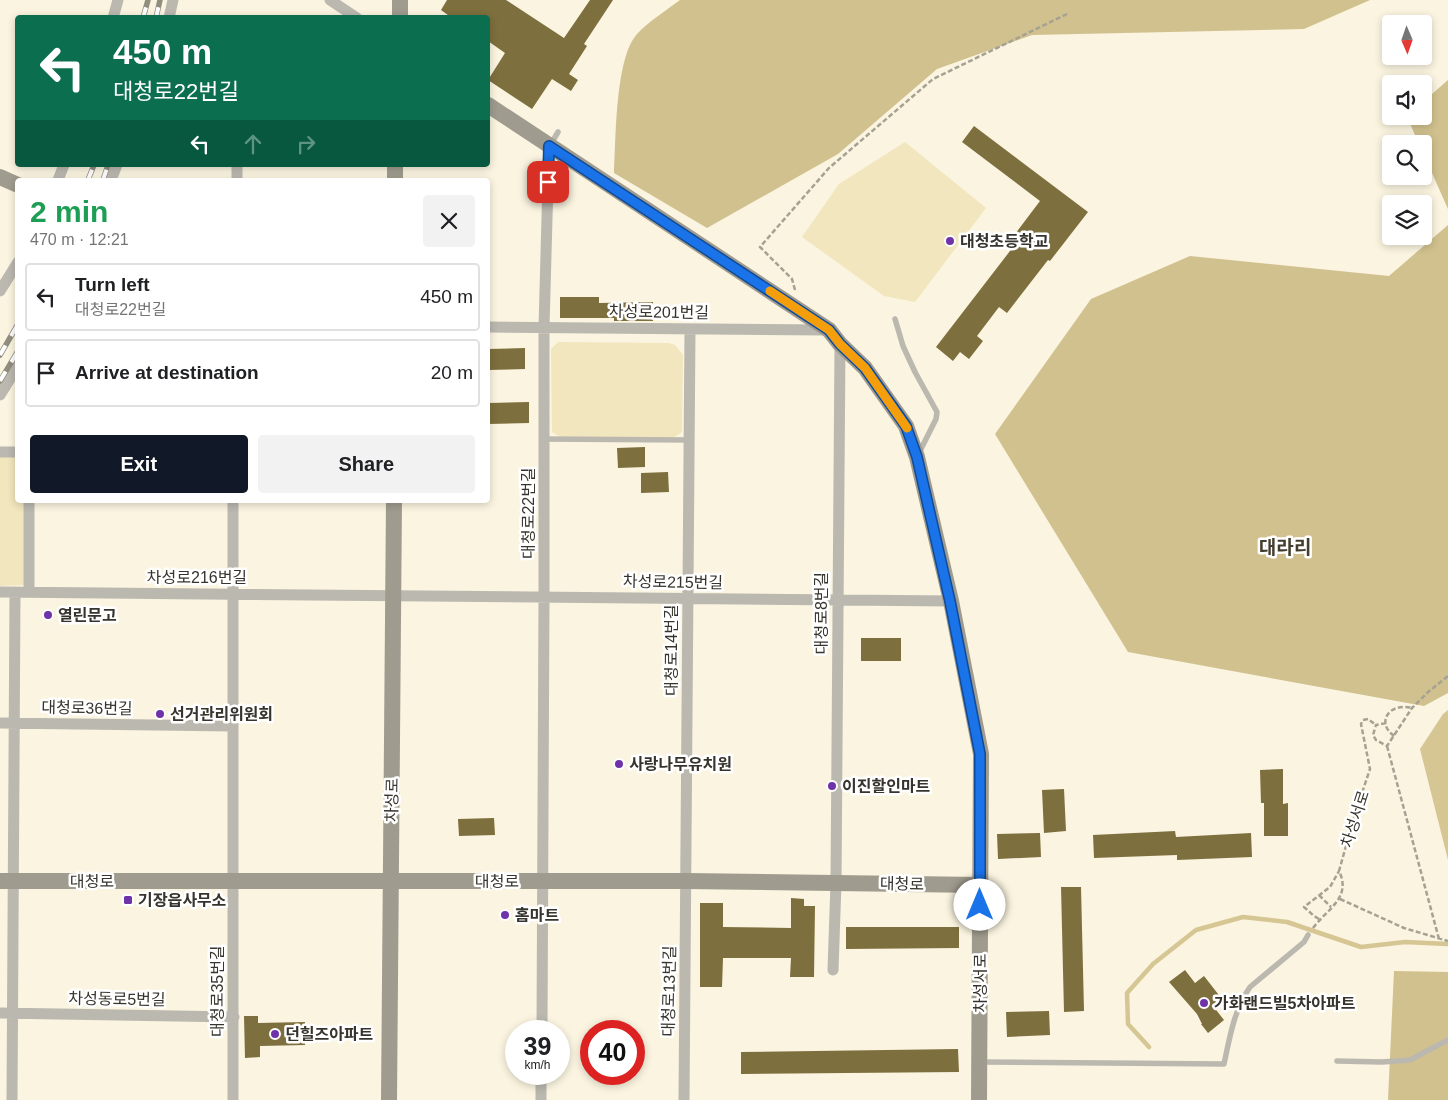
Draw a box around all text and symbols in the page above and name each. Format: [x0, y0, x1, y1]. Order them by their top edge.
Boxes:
north arrow [1382, 15, 1432, 65]
map controls [1382, 15, 1432, 245]
text: 450 m [113, 32, 212, 71]
icon: left [30, 35, 95, 100]
button: sound [1382, 75, 1432, 125]
text: 대청로22번길 [113, 79, 239, 104]
icon: left [186, 130, 214, 158]
icon: ahead [239, 130, 267, 158]
icon: right [292, 130, 320, 158]
button: search [1382, 135, 1432, 185]
pin [527, 161, 569, 203]
icon: arrive [534, 168, 562, 196]
text: 2 min [30, 195, 108, 228]
button: close [423, 195, 475, 247]
button: layers [1382, 195, 1432, 245]
text: 470 m · 12:21 [30, 231, 129, 248]
place label: 대청초등학교 [960, 232, 1049, 250]
marker: 대청초등학교 [944, 235, 956, 247]
text: Turn left [75, 274, 150, 295]
icon: left [32, 283, 60, 311]
text: 450 m [420, 286, 473, 307]
text: 대청로22번길 [75, 301, 166, 318]
street label: 차성로201번길 [609, 303, 709, 321]
icon: arrive [32, 359, 60, 387]
text: Arrive at destination [75, 362, 259, 383]
text: 20 m [431, 362, 473, 383]
button: Exit [30, 435, 248, 493]
button: Share [258, 435, 475, 493]
street label: 대청로22번길 [520, 467, 537, 559]
district label: 대라리 [1259, 537, 1311, 558]
street label: 차성로216번길 [147, 569, 247, 586]
street label: 대청로8번길 [813, 572, 830, 654]
street label: 차성로215번길 [623, 573, 723, 591]
street label: 대청로14번길 [663, 604, 680, 696]
place label: 열린문고 [58, 607, 117, 624]
marker: 열린문고 [42, 609, 54, 621]
street label: 대청로36번길 [41, 699, 133, 717]
place label: 선거관리위원회 [170, 706, 273, 723]
marker: 선거관리위원회 [154, 708, 166, 720]
place label: 사랑나무유치원 [629, 756, 732, 773]
marker: 사랑나무유치원 [613, 758, 625, 770]
place label: 이진할인마트 [842, 777, 931, 795]
street label: 차성로 [383, 778, 401, 822]
marker: 이진할인마트 [826, 780, 838, 792]
street label: 차성서로 [1338, 788, 1372, 850]
street label: 대청로 [70, 873, 114, 890]
street label: 대청로 [475, 873, 519, 890]
street label: 대청로 [880, 875, 924, 893]
position arrow [953, 878, 1005, 930]
place label: 기장읍사무소 [138, 892, 227, 909]
marker: 기장읍사무소 [122, 894, 134, 906]
place label: 홈마트 [515, 907, 559, 924]
marker: 홈마트 [499, 909, 511, 921]
street label: 대청로35번길 [209, 945, 226, 1037]
street label: 대청로13번길 [660, 945, 678, 1037]
street label: 차성서로 [972, 953, 989, 1012]
street label: 차성동로5번길 [68, 990, 166, 1008]
place label: 가화랜드빌5차아파트 [1214, 995, 1356, 1012]
marker: 가화랜드빌5차아파트 [1198, 997, 1210, 1009]
speed limit sign: 40 [580, 1020, 645, 1085]
place label: 던힐즈아파트 [285, 1025, 374, 1043]
marker: 던힐즈아파트 [269, 1028, 281, 1040]
text: 39 [524, 1032, 551, 1060]
text: km/h [524, 1058, 551, 1072]

